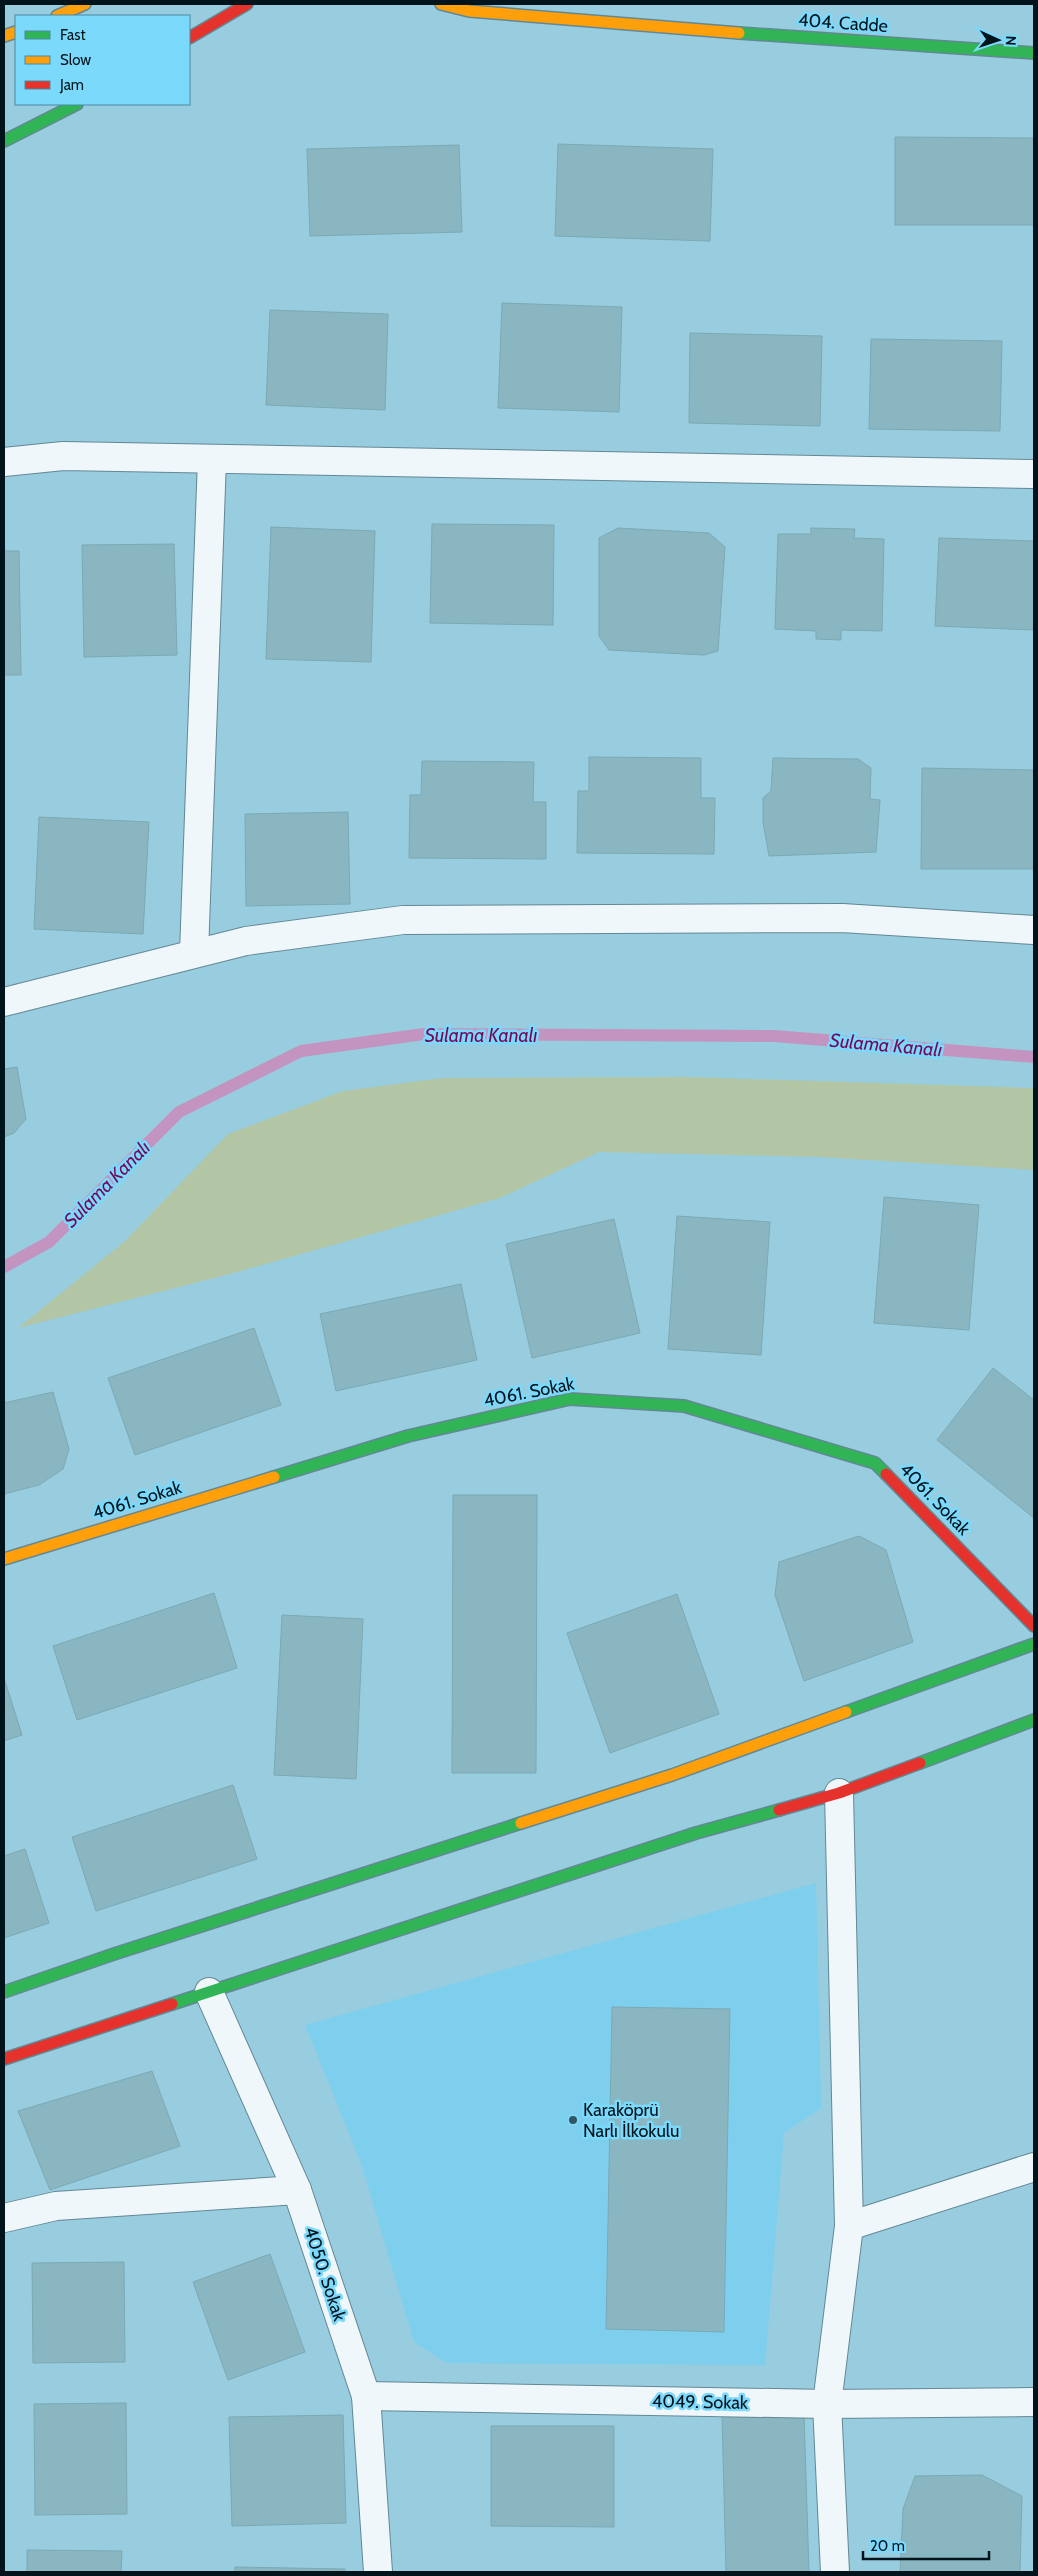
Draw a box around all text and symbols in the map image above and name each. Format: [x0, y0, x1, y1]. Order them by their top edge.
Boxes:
street label: 404. Cadde [797, 9, 889, 37]
legend [15, 15, 190, 105]
north arrow [973, 15, 1023, 65]
text: Fast [60, 26, 85, 44]
text: N [1002, 35, 1020, 46]
text: Slow [60, 51, 91, 69]
text: Jam [59, 76, 84, 94]
water label: Sulama Kanalı [425, 1024, 537, 1047]
water label: Sulama Kanalı [829, 1029, 943, 1061]
water label: Sulama Kanalı [59, 1136, 155, 1232]
street label: 4061. Sokak [482, 1372, 577, 1412]
street label: 4061. Sokak [895, 1458, 975, 1540]
street label: 4061. Sokak [90, 1476, 185, 1524]
place label: Karaköprü Narlı İlkokulu [583, 2099, 680, 2142]
marker: Karaköprü Narlı İlkokulu [567, 2114, 579, 2126]
street label: 4050. Sokak [299, 2224, 351, 2325]
street label: 4049. Sokak [652, 2390, 749, 2414]
scale bar [863, 2528, 989, 2560]
text: 20 m [870, 2537, 905, 2555]

